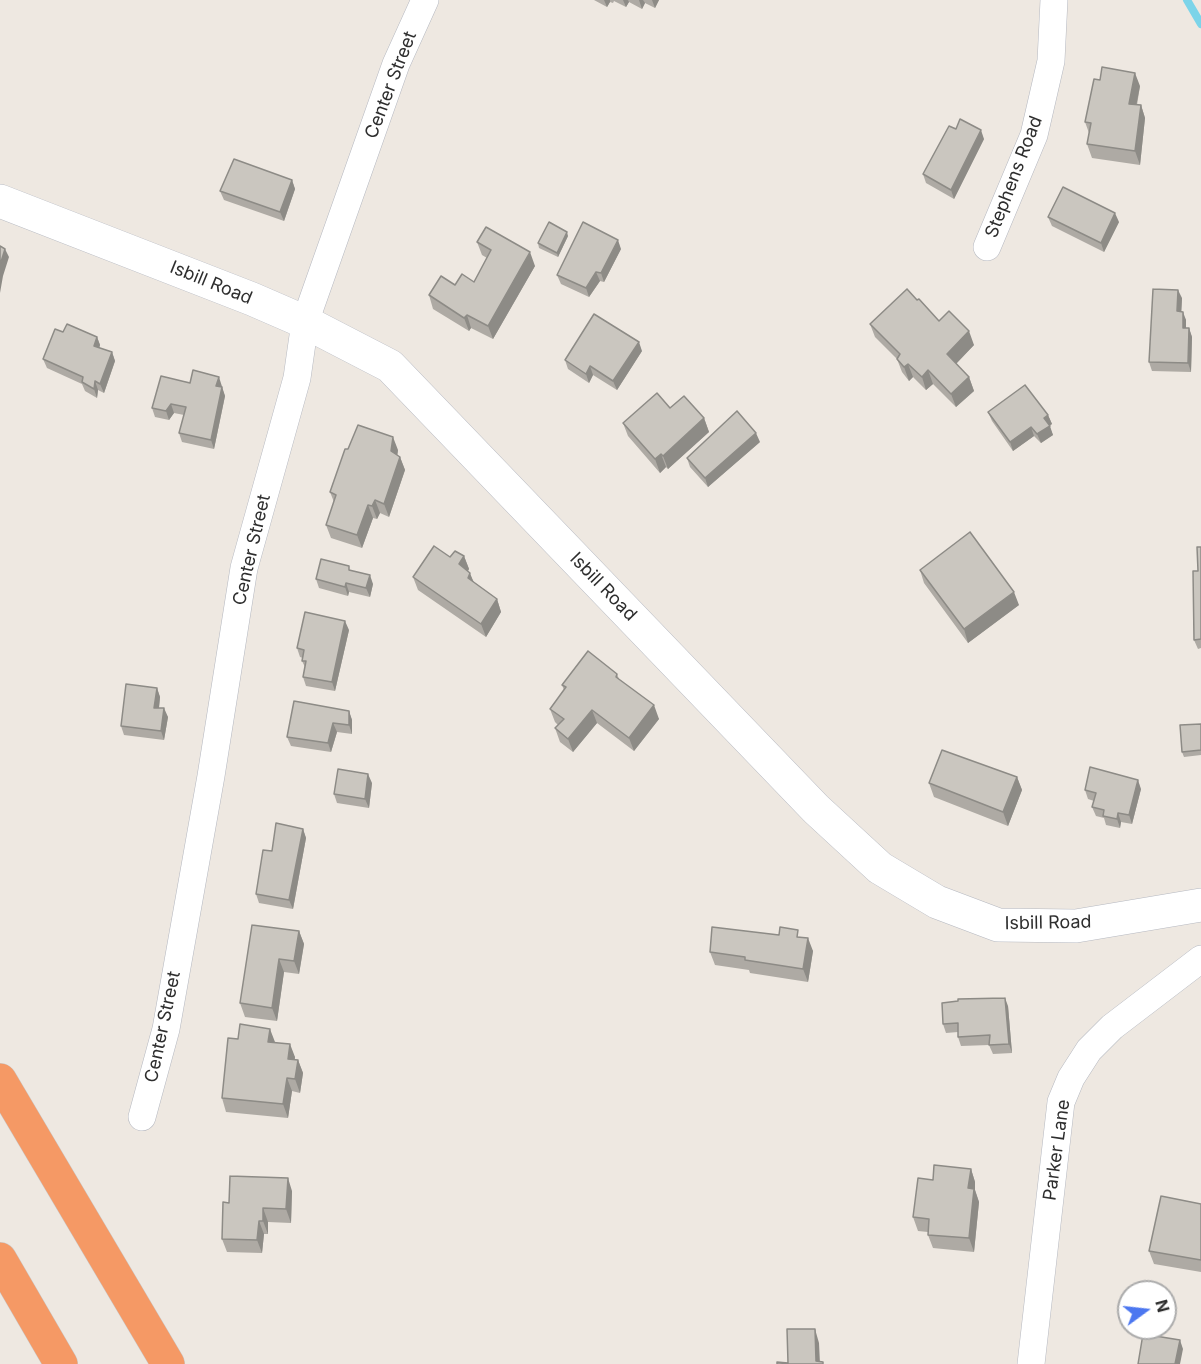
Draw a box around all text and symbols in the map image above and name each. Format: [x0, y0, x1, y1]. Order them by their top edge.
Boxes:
street label: Center Street [361, 28, 421, 142]
street label: Stephens Road [981, 113, 1047, 241]
street label: Isbill Road [167, 257, 255, 309]
street label: Center Street [229, 492, 275, 608]
street label: Isbill Road [565, 548, 641, 626]
street label: Isbill Road [1004, 911, 1092, 935]
street label: Center Street [141, 969, 185, 1085]
street label: Parker Lane [1039, 1098, 1075, 1202]
north arrow [1117, 1280, 1177, 1340]
text: N [1151, 1297, 1174, 1314]

